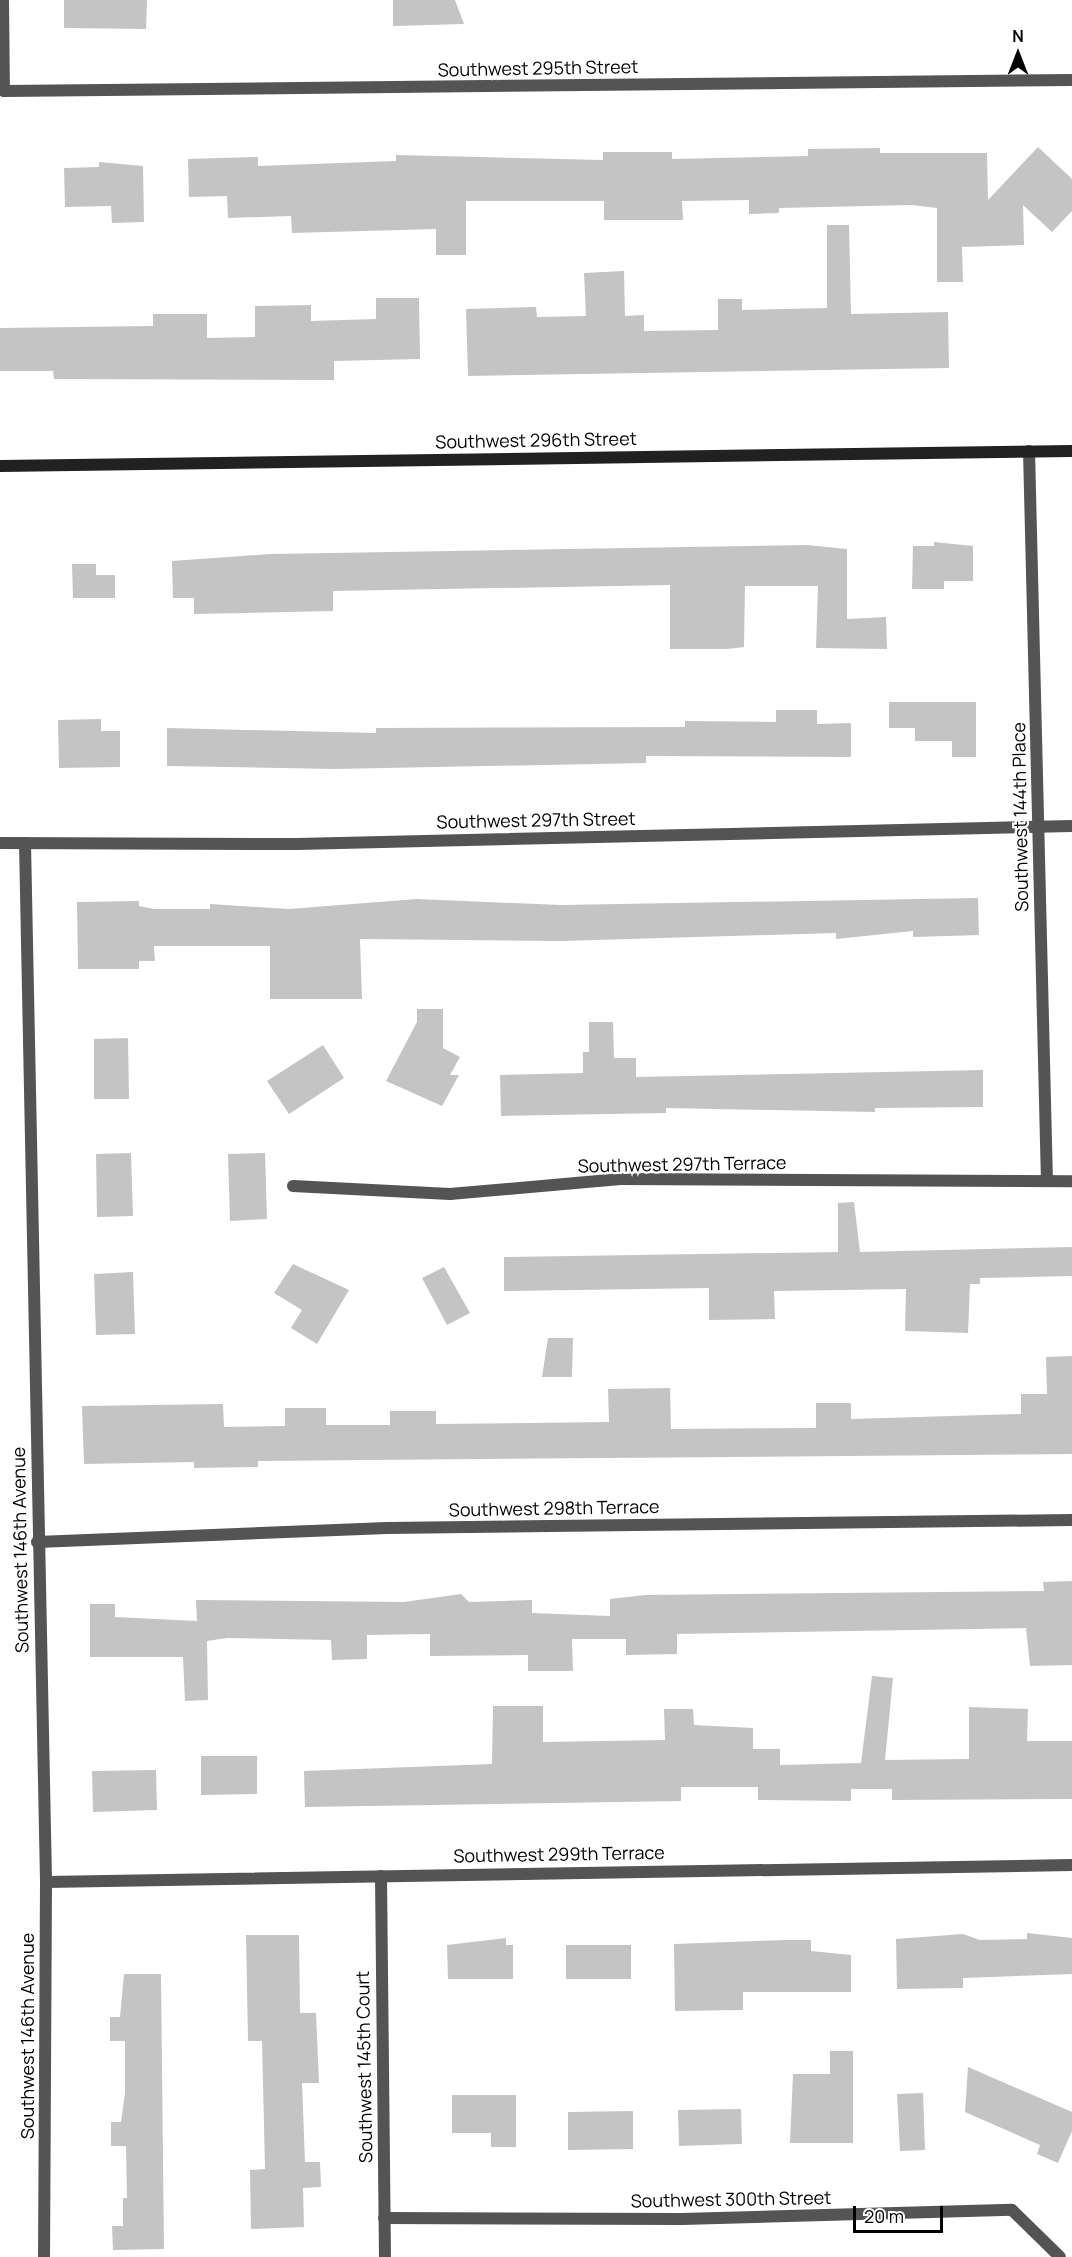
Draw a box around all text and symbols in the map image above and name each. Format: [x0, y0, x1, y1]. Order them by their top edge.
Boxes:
north arrow [988, 24, 1048, 84]
text: N [1012, 25, 1024, 47]
street label: Southwest 295th Street [437, 55, 639, 81]
street label: Southwest 296th Street [435, 427, 637, 453]
street label: Southwest 144th Place [1008, 722, 1032, 912]
street label: Southwest 297th Street [436, 807, 636, 833]
street label: Southwest 297th Terrace [577, 1151, 787, 1177]
street label: Southwest 146th Avenue [7, 1447, 33, 1653]
street label: Southwest 298th Terrace [449, 1495, 659, 1521]
street label: Southwest 299th Terrace [453, 1841, 665, 1867]
street label: Southwest 146th Avenue [16, 1933, 38, 2139]
street label: Southwest 145th Court [352, 1971, 376, 2163]
street label: Southwest 300th Street [630, 2186, 832, 2212]
scale bar [856, 2194, 946, 2232]
text: 20 m [864, 2204, 904, 2228]

